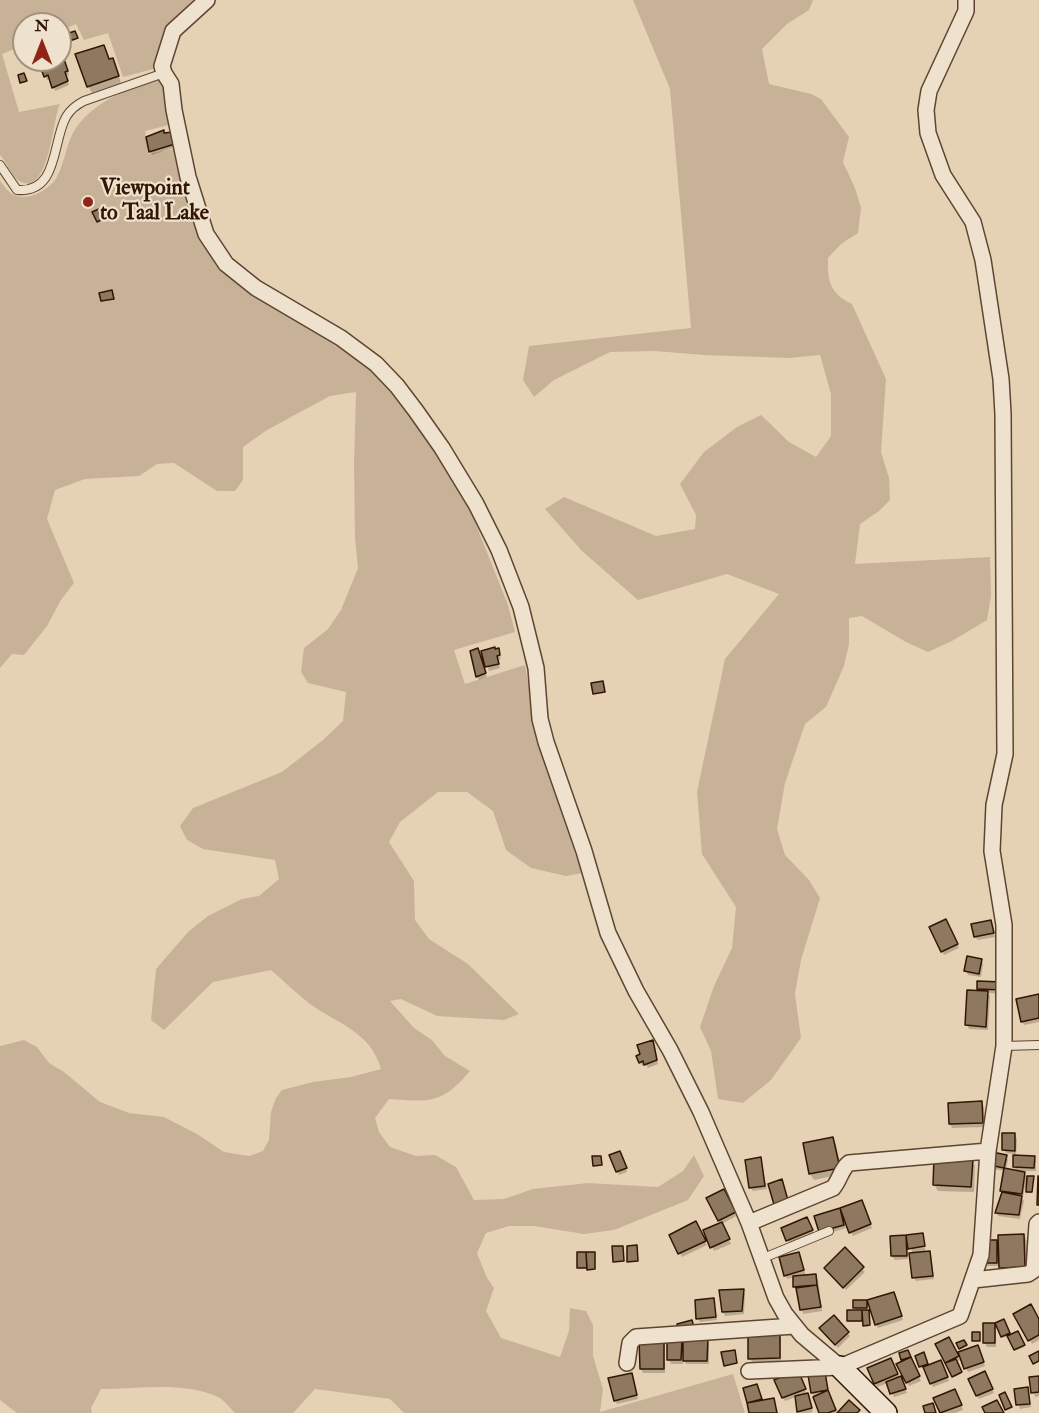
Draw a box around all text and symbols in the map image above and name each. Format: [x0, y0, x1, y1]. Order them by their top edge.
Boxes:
north arrow [12, 12, 72, 72]
text: N [35, 16, 49, 36]
place label: Viewpoint to Taal Lake [100, 176, 209, 228]
marker: Viewpoint to Taal Lake [81, 195, 95, 209]

